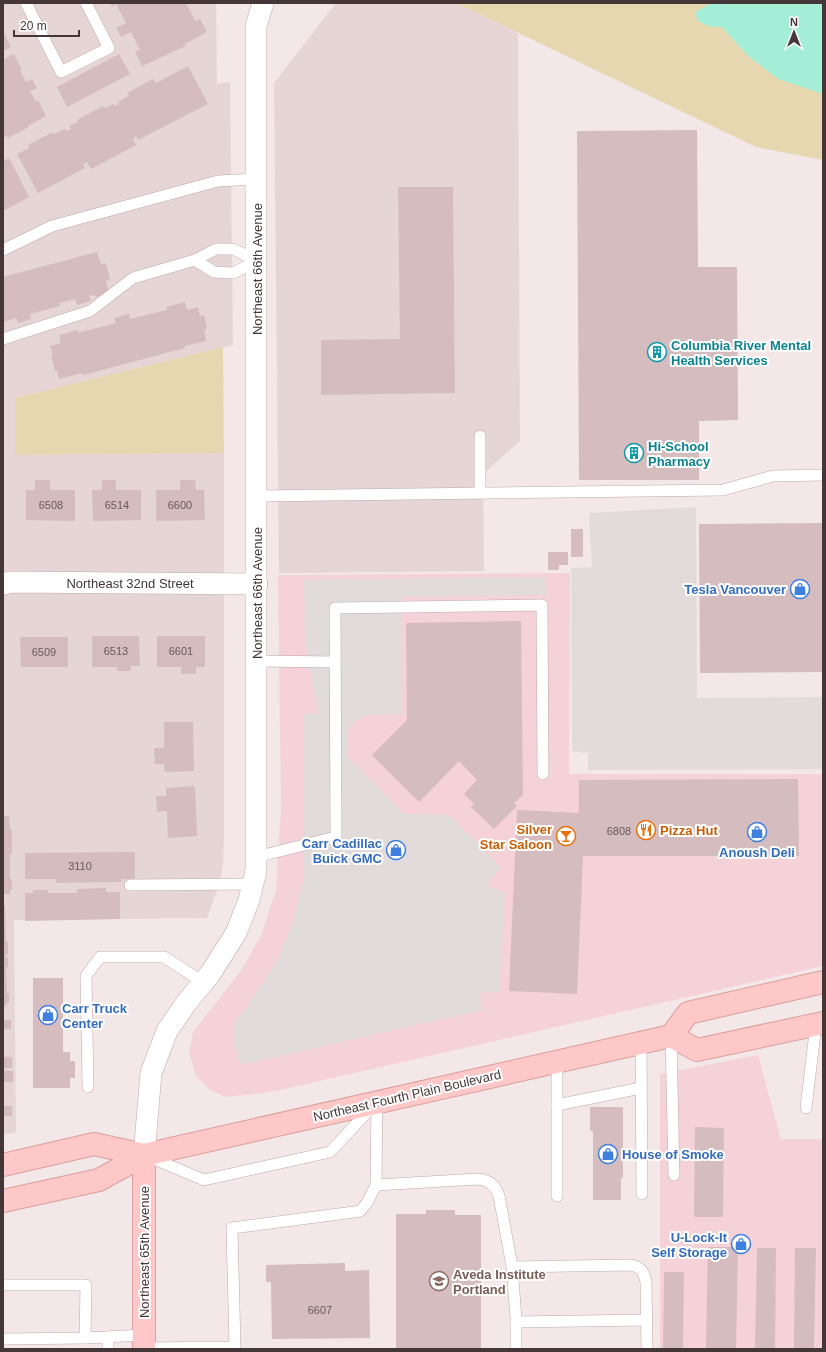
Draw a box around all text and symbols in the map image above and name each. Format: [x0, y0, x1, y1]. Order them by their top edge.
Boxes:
scale bar [14, 12, 79, 38]
north arrow [774, 12, 814, 52]
text: N [790, 16, 798, 28]
text: 20 m [20, 19, 47, 33]
street label: Northeast 66th Avenue [250, 203, 265, 335]
place label: Columbia River Mental Health Services [671, 338, 811, 368]
building icon: Columbia River Mental Health Services [646, 341, 668, 363]
place label: Hi-School Pharmacy [648, 439, 711, 469]
building icon: Hi-School Pharmacy [623, 442, 645, 464]
house number: 6508 [39, 499, 63, 511]
house number: 6514 [105, 499, 129, 511]
house number: 6600 [168, 499, 192, 511]
street label: Northeast 66th Avenue [250, 527, 265, 659]
street label: Northeast 32nd Street [66, 576, 194, 591]
shop icon: Tesla Vancouver [789, 578, 811, 600]
place label: Tesla Vancouver [684, 582, 786, 597]
house number: 6513 [104, 645, 128, 657]
house number: 6601 [169, 645, 193, 657]
house number: 6509 [32, 646, 56, 658]
restaurant icon: Pizza Hut [635, 819, 657, 841]
shop icon: Anoush Deli [746, 821, 768, 843]
place label: Silver Star Saloon [480, 822, 552, 852]
place label: Pizza Hut [660, 823, 718, 838]
bar icon: Silver Star Saloon [555, 825, 577, 847]
house number: 6808 [607, 825, 631, 837]
place label: Carr Cadillac Buick GMC [302, 836, 383, 866]
shop icon: Carr Cadillac Buick GMC [385, 839, 407, 861]
place label: Anoush Deli [719, 845, 795, 860]
house number: 3110 [68, 860, 92, 872]
place label: Carr Truck Center [62, 1001, 128, 1031]
shop icon: Carr Truck Center [37, 1004, 59, 1026]
street label: Northeast Fourth Plain Boulevard [312, 1067, 502, 1124]
shop icon: House of Smoke [597, 1143, 619, 1165]
place label: House of Smoke [622, 1147, 724, 1162]
street label: Northeast 65th Avenue [137, 1186, 152, 1318]
place label: U-Lock-It Self Storage [651, 1230, 728, 1260]
shop icon: U-Lock-It Self Storage [730, 1233, 752, 1255]
place label: Aveda Institute Portland [453, 1267, 546, 1297]
school or university icon: Aveda Institute Portland [428, 1270, 450, 1292]
house number: 6607 [308, 1304, 332, 1316]

